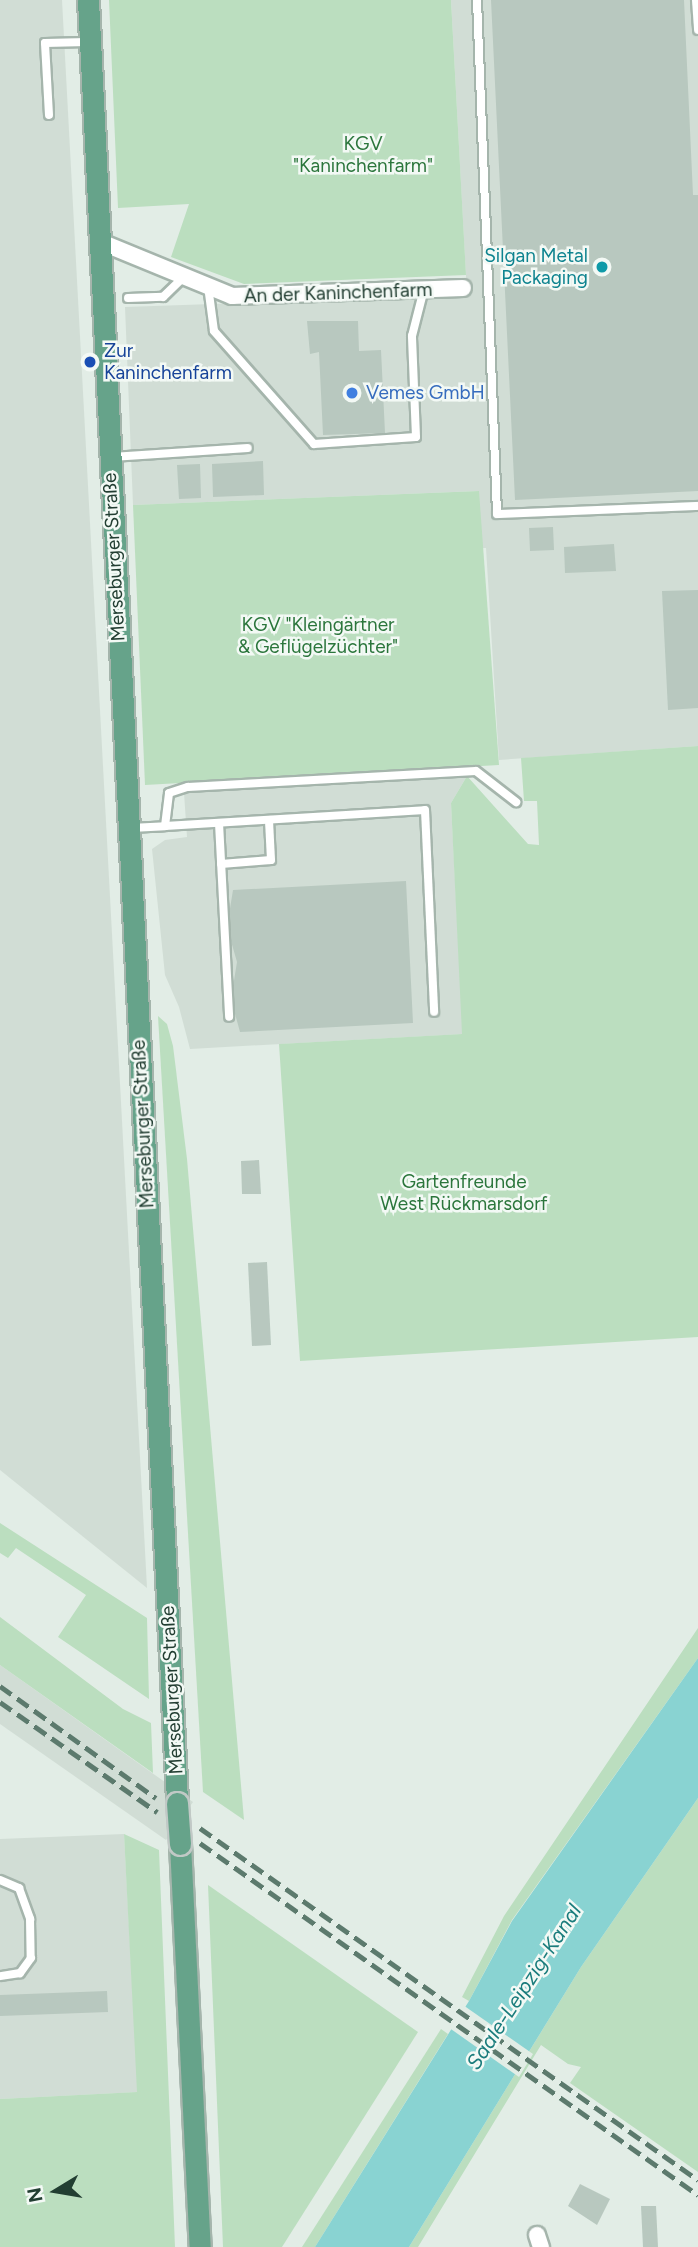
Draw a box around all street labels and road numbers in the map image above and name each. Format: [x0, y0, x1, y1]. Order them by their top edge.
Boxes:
street label: An der Kaninchenfarm [243, 278, 433, 308]
street label: Merseburger Straße [98, 472, 130, 642]
street label: Merseburger Straße [127, 1039, 159, 1209]
street label: Merseburger Straße [156, 1605, 188, 1775]

